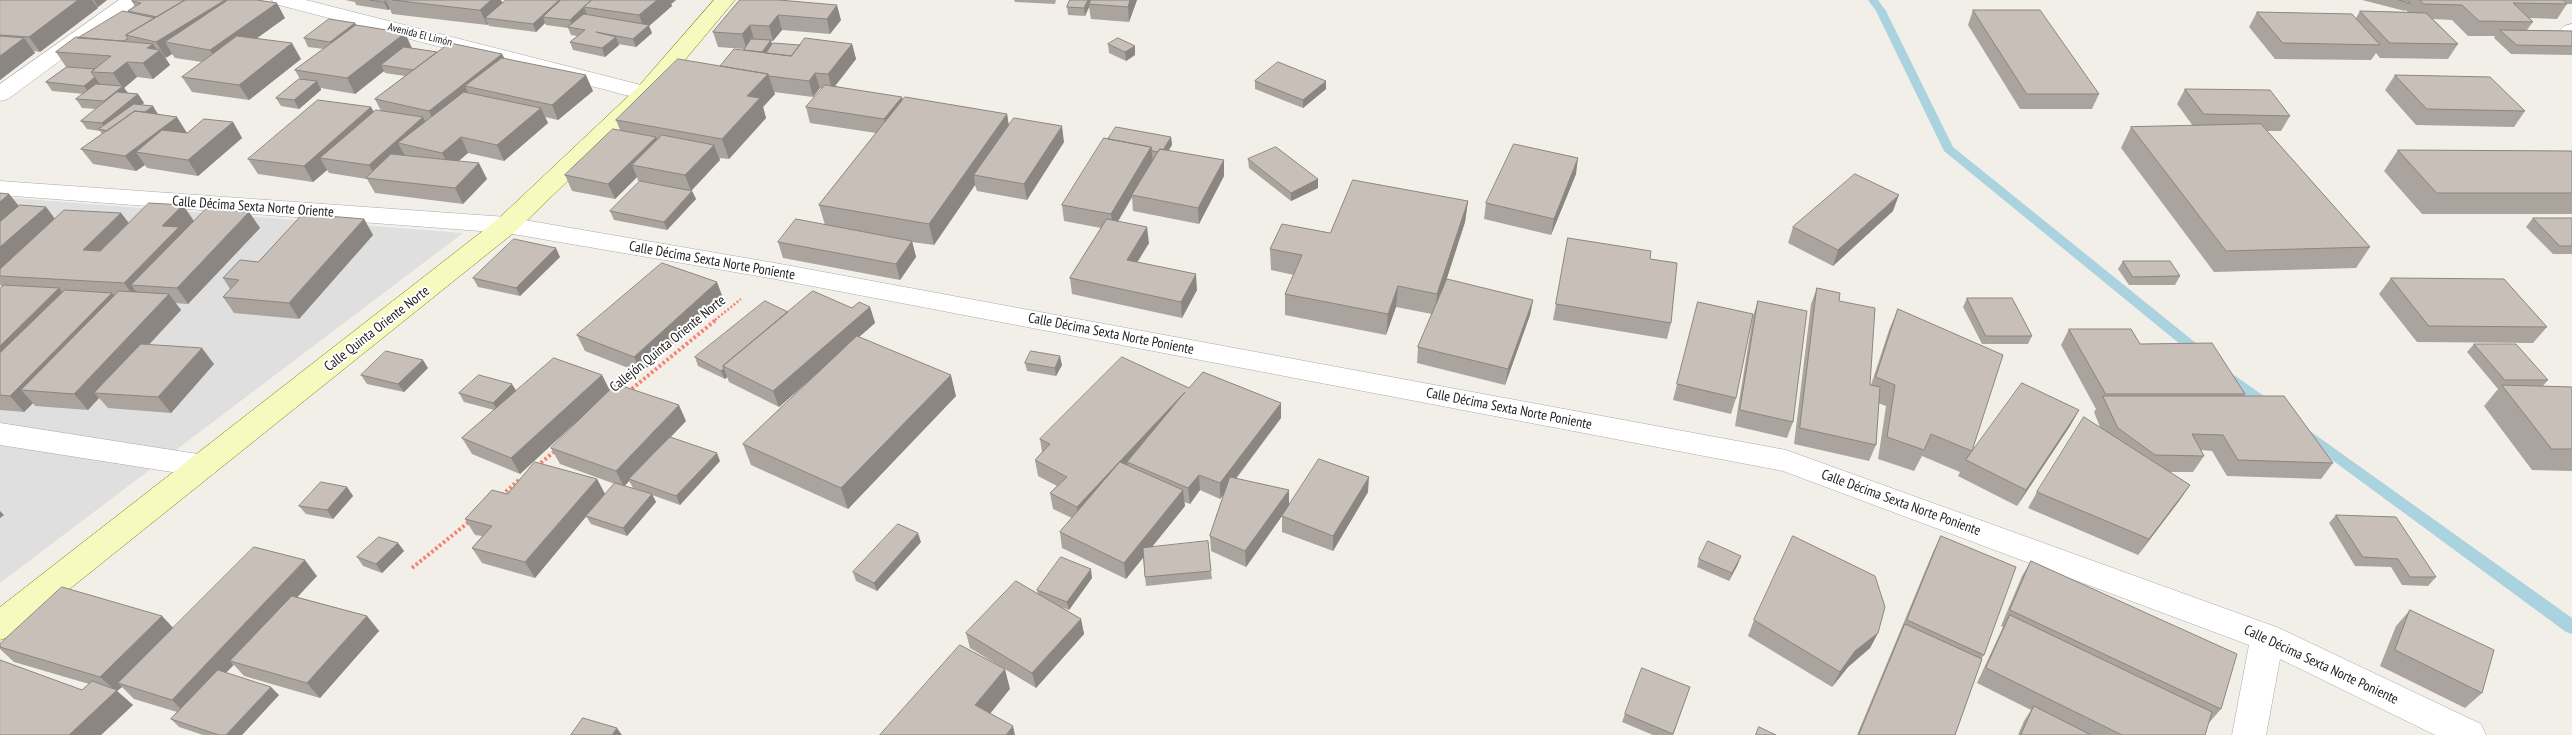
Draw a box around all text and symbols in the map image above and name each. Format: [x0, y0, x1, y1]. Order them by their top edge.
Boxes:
street label: Avenida El Limón [387, 21, 453, 49]
street label: Calle Décima Sexta Norte Oriente [172, 193, 334, 221]
street label: Calle Décima Sexta Norte Poniente [628, 238, 796, 284]
street label: Calle Quinta Oriente Norte [321, 283, 433, 375]
street label: Callejón Quinta Oriente Norte [607, 292, 729, 396]
street label: Calle Décima Sexta Norte Poniente [1027, 310, 1195, 358]
street label: Calle Décima Sexta Norte Poniente [1425, 385, 1593, 433]
street label: Calle Décima Sexta Norte Poniente [1819, 466, 1983, 540]
street label: Calle Décima Sexta Norte Poniente [2241, 622, 2401, 708]

